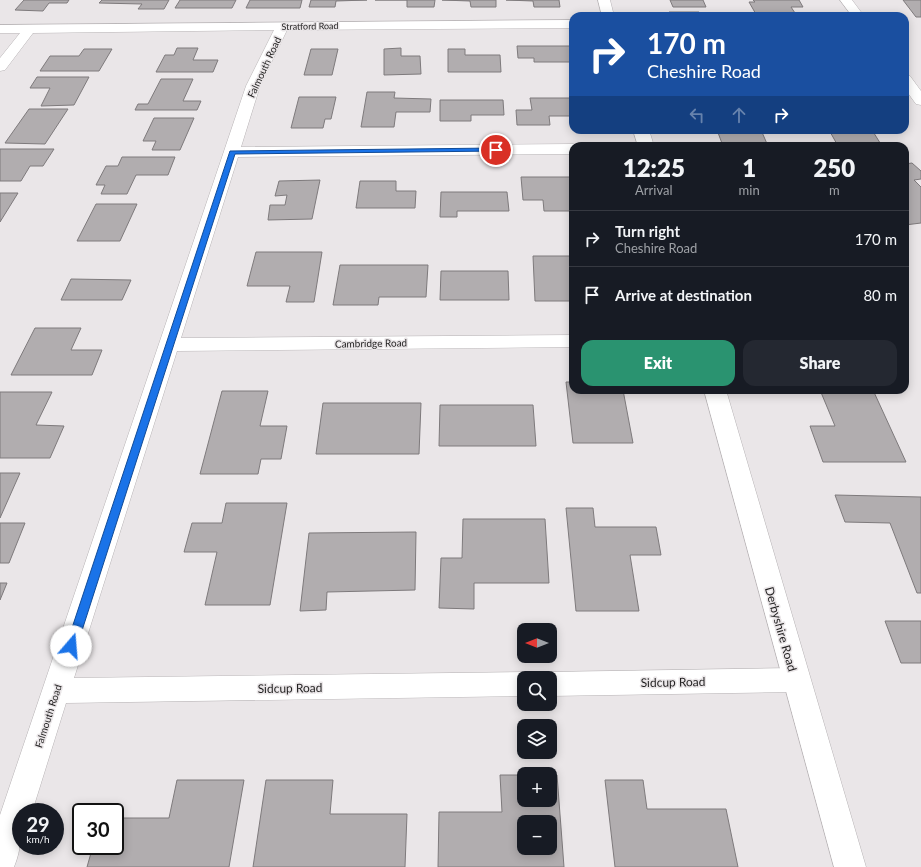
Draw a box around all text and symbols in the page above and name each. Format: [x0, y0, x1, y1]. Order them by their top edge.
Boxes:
street label: Stratford Road [281, 20, 339, 32]
text: 170 m [647, 26, 726, 60]
icon: right [581, 28, 633, 80]
street label: Falmouth Road [245, 35, 283, 99]
text: Cheshire Road [647, 60, 761, 82]
icon: left [686, 104, 708, 126]
icon: ahead [728, 104, 750, 126]
icon: right [770, 104, 792, 126]
pin [479, 133, 513, 167]
icon: arrive [485, 139, 507, 161]
text: 12:25 [623, 153, 685, 182]
text: 1 [742, 153, 756, 182]
text: 250 [813, 153, 855, 182]
text: Arrival [635, 182, 673, 198]
text: min [739, 182, 760, 198]
text: m [829, 182, 840, 198]
text: Turn right [615, 222, 680, 240]
icon: right [581, 228, 603, 250]
text: 170 m [855, 230, 897, 248]
text: Cheshire Road [615, 240, 697, 256]
icon: arrive [581, 284, 603, 306]
text: Arrive at destination [615, 286, 752, 304]
text: 80 m [863, 286, 897, 304]
street label: Cambridge Road [335, 336, 407, 350]
button: Exit [581, 340, 735, 386]
button: Share [743, 340, 897, 386]
street label: Derbyshire Road [762, 585, 800, 673]
north arrow [517, 623, 557, 663]
map controls [517, 623, 557, 855]
position arrow [50, 625, 92, 667]
button: search [517, 671, 557, 711]
street label: Sidcup Road [640, 674, 706, 690]
street label: Sidcup Road [257, 680, 323, 696]
street label: Falmouth Road [32, 683, 64, 749]
button: layers [517, 719, 557, 759]
button: + [517, 767, 557, 807]
speed limit sign: 30 [72, 803, 124, 855]
text: 29 [26, 812, 50, 836]
button: − [517, 815, 557, 855]
text: km/h [26, 833, 50, 845]

